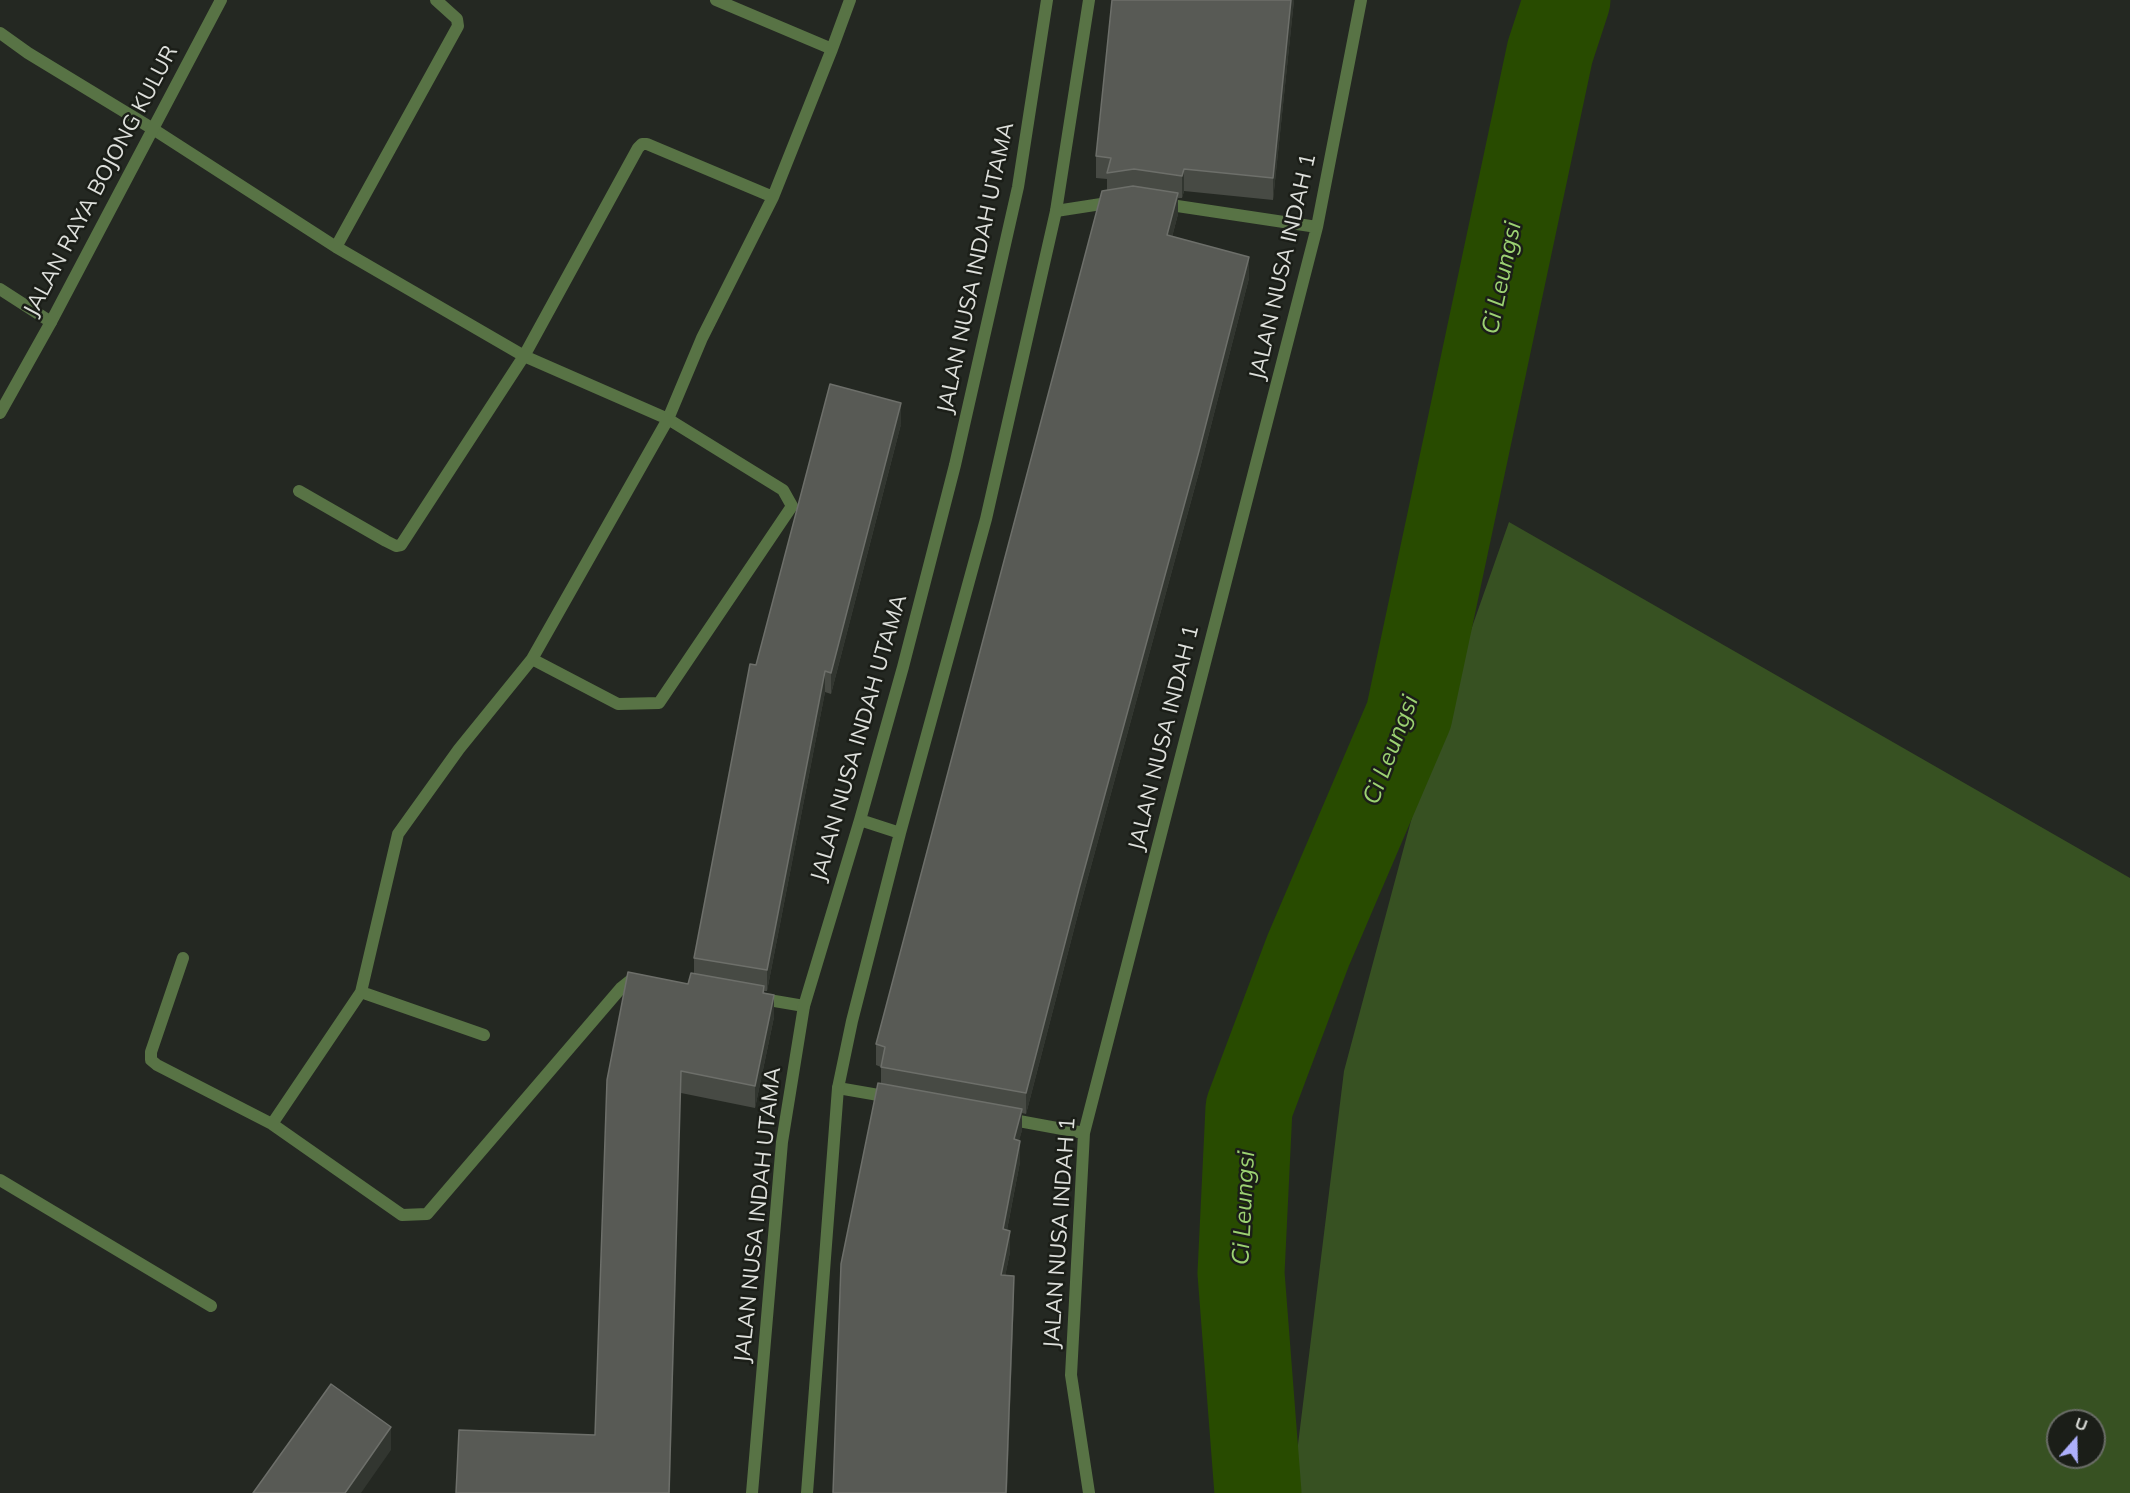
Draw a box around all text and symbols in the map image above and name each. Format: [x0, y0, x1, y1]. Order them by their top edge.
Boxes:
street label: JALAN RAYA BOJONG KULUR [18, 41, 184, 321]
street label: JALAN NUSA INDAH UTAMA [932, 120, 1020, 416]
street label: JALAN NUSA INDAH 1 [1244, 151, 1322, 383]
water label: Ci Leungsi [1476, 219, 1528, 337]
street label: JALAN NUSA INDAH UTAMA [805, 591, 913, 885]
street label: JALAN NUSA INDAH 1 [1123, 622, 1205, 854]
water label: Ci Leungsi [1357, 691, 1425, 809]
street label: JALAN NUSA INDAH UTAMA [729, 1066, 787, 1364]
street label: JALAN NUSA INDAH 1 [1039, 1117, 1081, 1349]
water label: Ci Leungsi [1227, 1150, 1261, 1266]
north arrow [2046, 1409, 2106, 1469]
text: U [2072, 1413, 2090, 1435]

